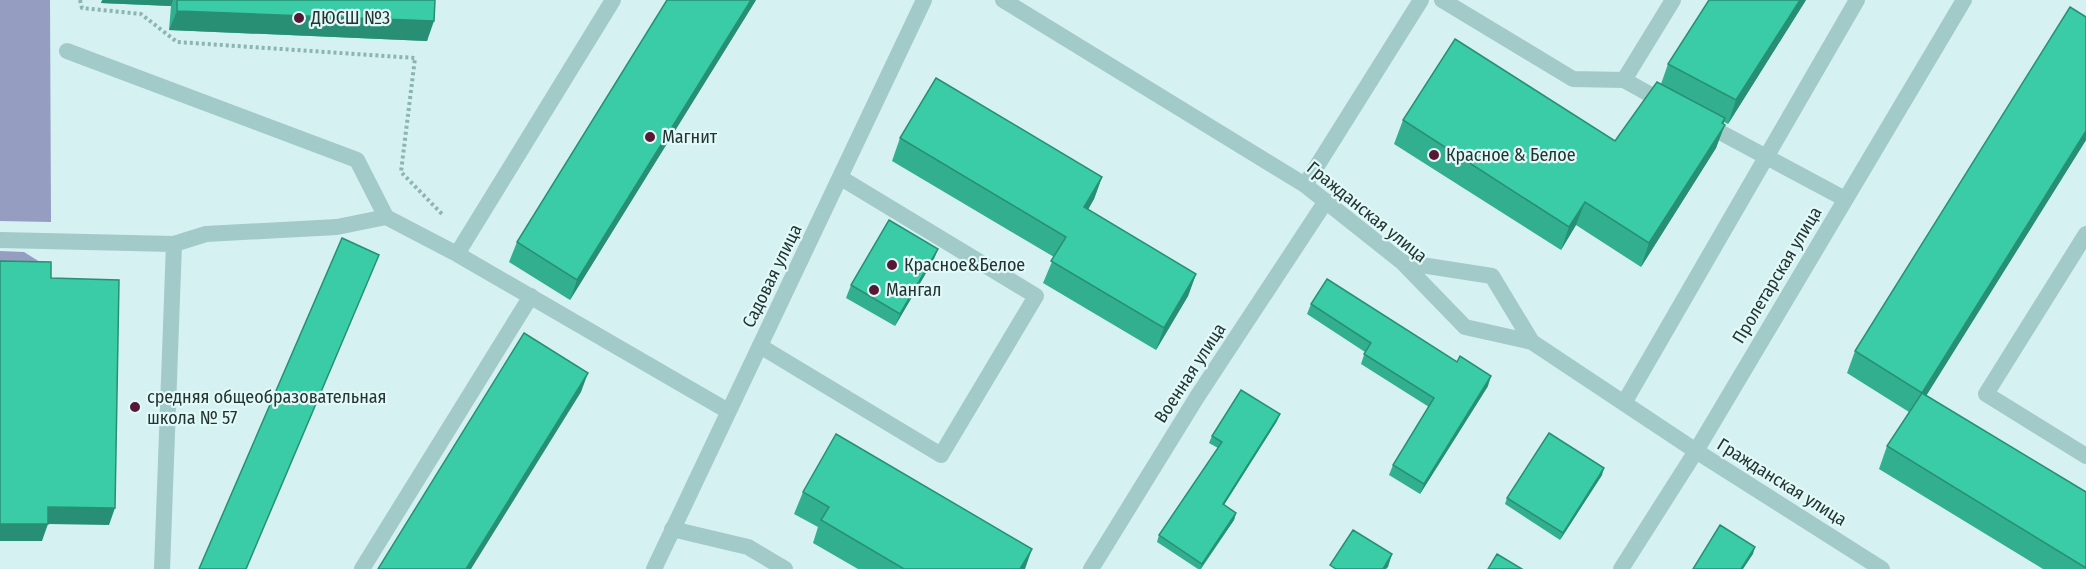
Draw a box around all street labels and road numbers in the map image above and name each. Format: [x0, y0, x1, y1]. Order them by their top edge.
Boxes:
street label: Гражданская улица [1302, 157, 1432, 267]
street label: Пролетарская улица [1728, 203, 1827, 347]
street label: Садовая улица [738, 221, 807, 331]
street label: Военная улица [1150, 319, 1230, 427]
street label: Гражданская улица [1713, 433, 1851, 531]

